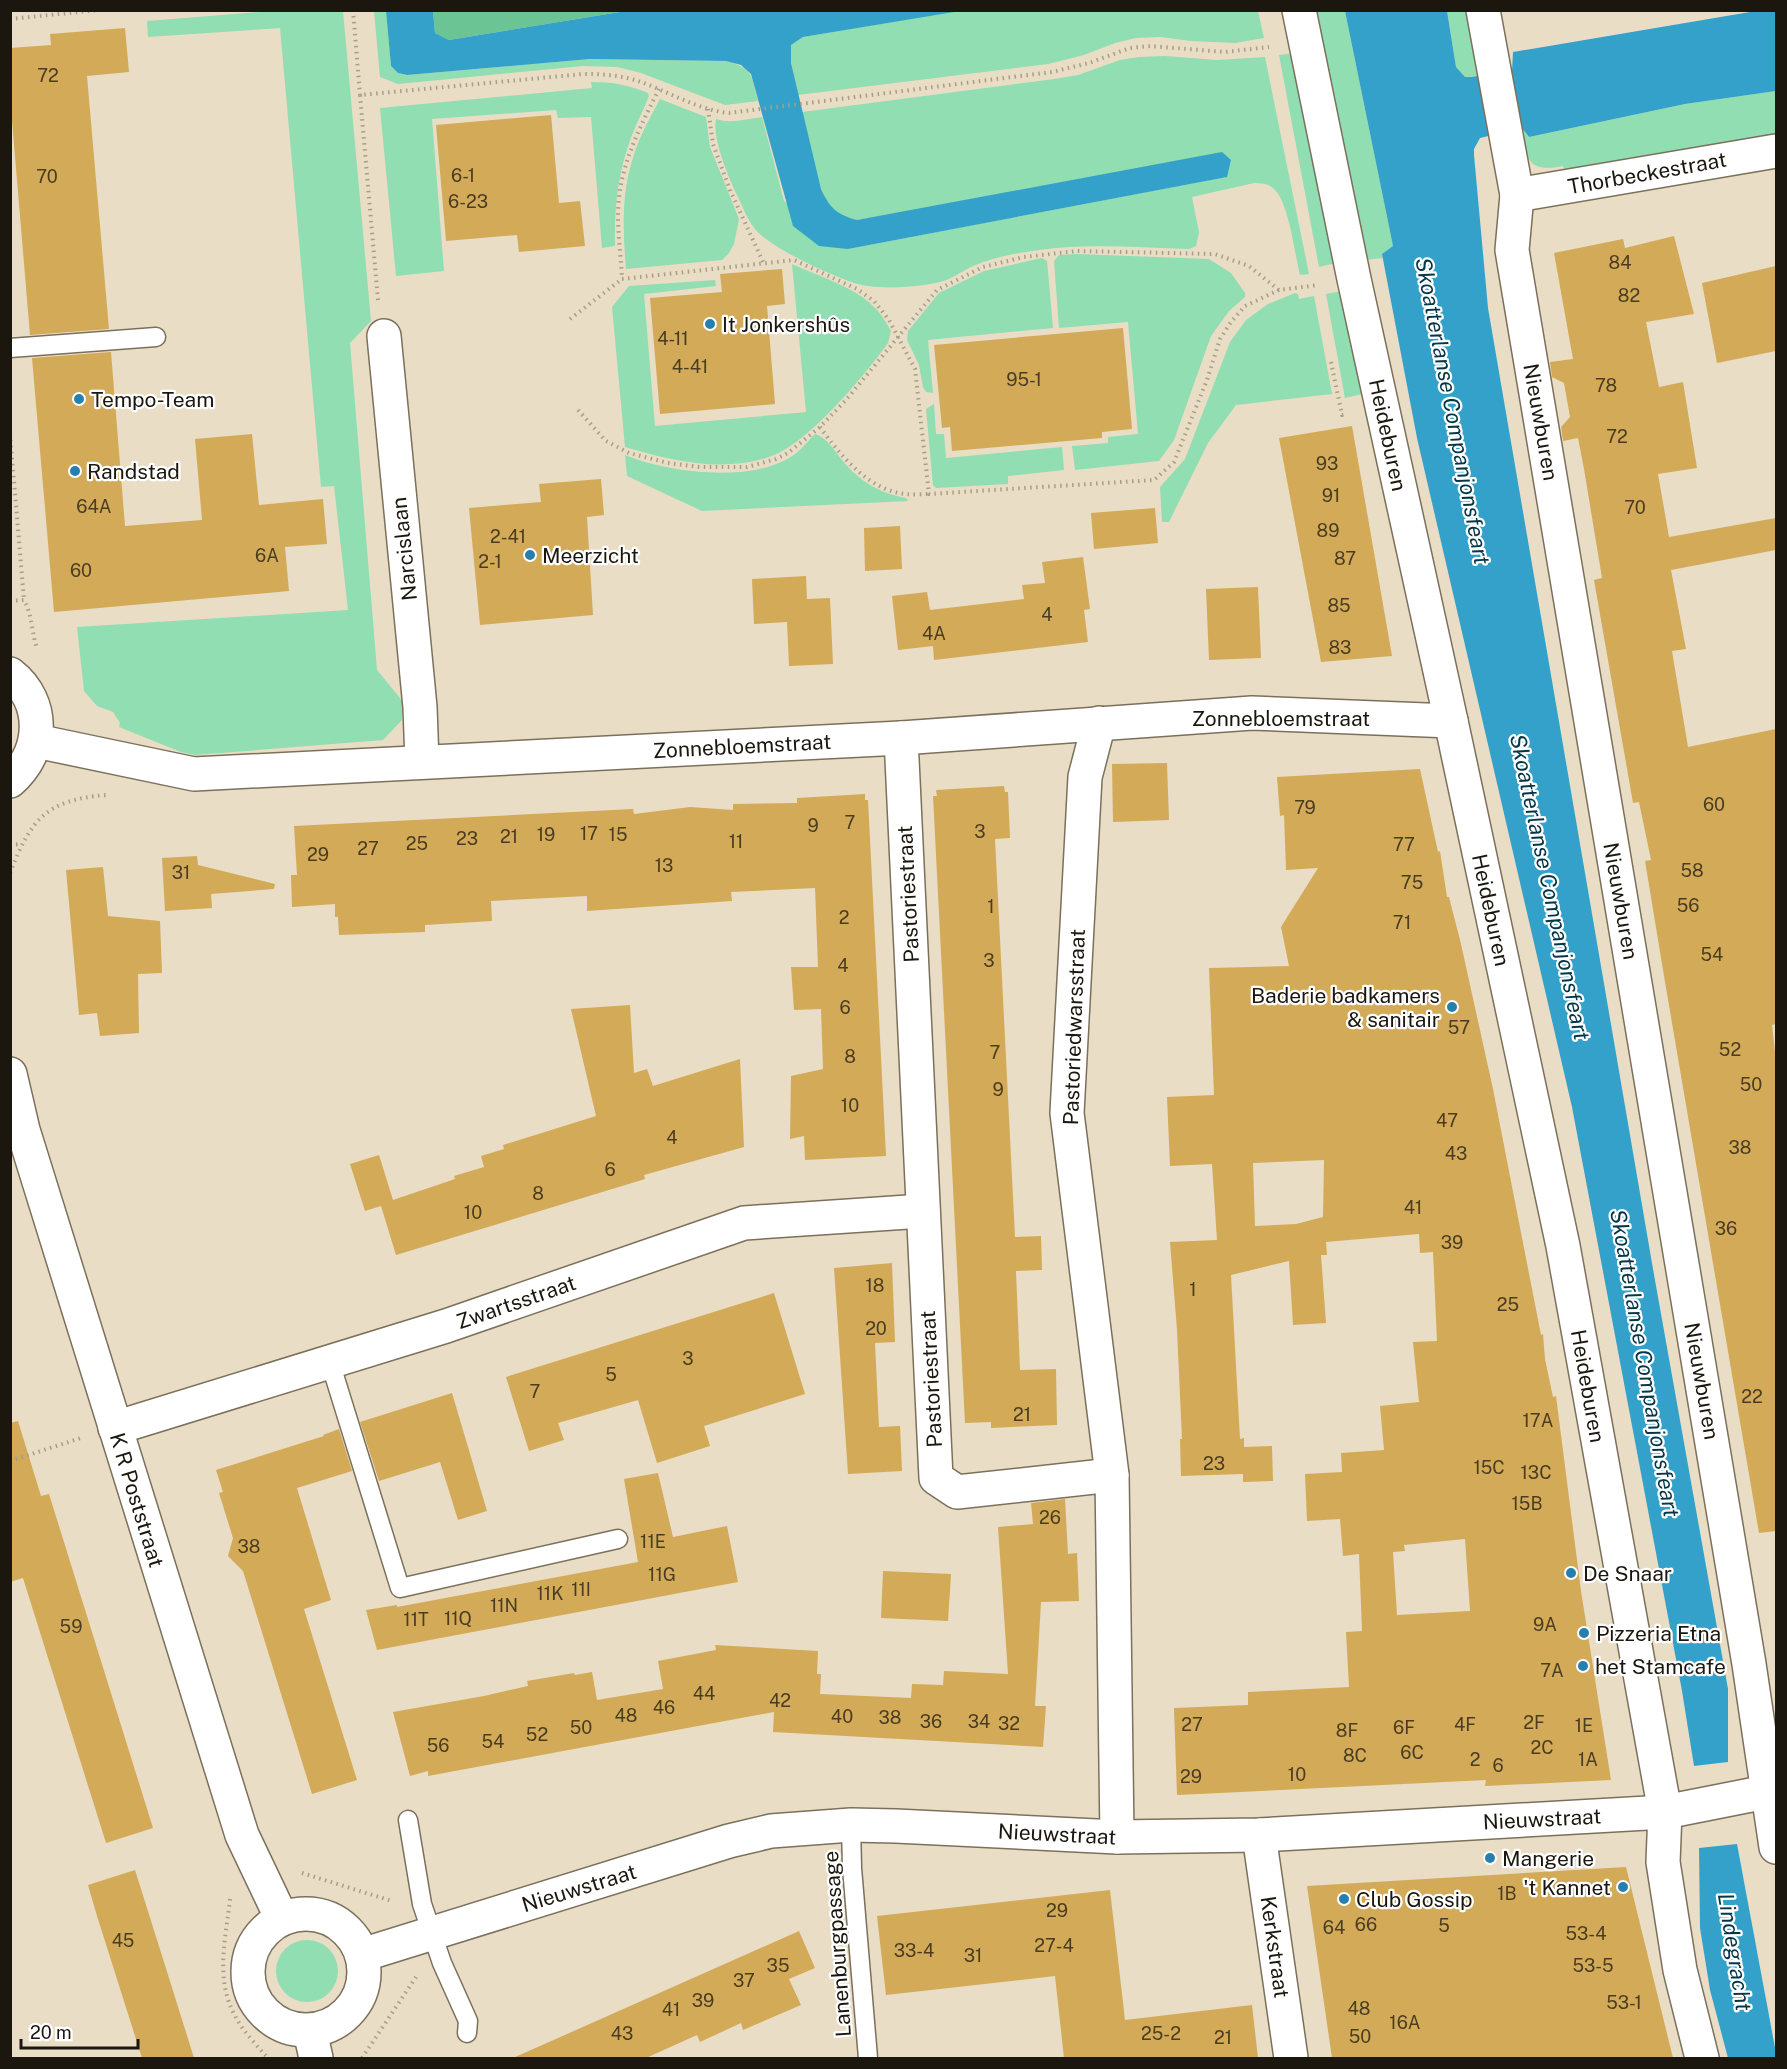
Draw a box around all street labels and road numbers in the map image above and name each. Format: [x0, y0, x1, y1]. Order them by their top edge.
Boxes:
street label: Thorbeckestraat [1566, 147, 1728, 199]
street label: Nieuwburen [1518, 362, 1564, 482]
street label: Heideburen [1364, 376, 1412, 494]
street label: Narcislaan [386, 496, 422, 602]
street label: Zonnebloemstraat [1192, 706, 1370, 731]
street label: Zonnebloemstraat [652, 729, 832, 763]
street label: Pastoriestraat [892, 825, 924, 963]
street label: Nieuwburen [1598, 841, 1644, 961]
street label: Heideburen [1467, 851, 1515, 969]
street label: Pastoriedwarsstraat [1058, 928, 1090, 1126]
street label: Zwartsstraat [453, 1270, 579, 1334]
street label: Pastoriestraat [915, 1310, 947, 1448]
street label: Nieuwburen [1679, 1321, 1725, 1441]
street label: Heideburen [1566, 1328, 1610, 1444]
street label: K R Poststraat [105, 1430, 169, 1570]
street label: Nieuwstraat [1482, 1803, 1602, 1835]
street label: Nieuwstraat [997, 1818, 1117, 1850]
street label: Lanenburgpassage [818, 1850, 856, 2038]
street label: Nieuwstraat [519, 1859, 639, 1917]
street label: Kerkstraat [1255, 1894, 1295, 2000]

